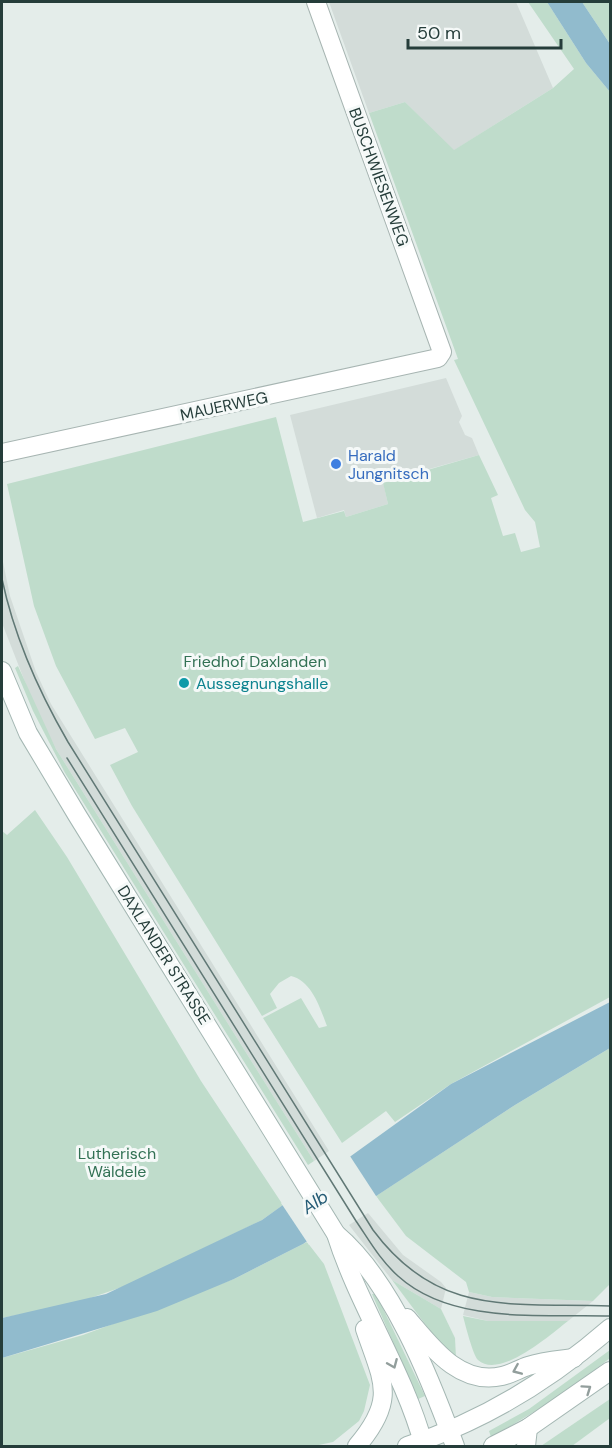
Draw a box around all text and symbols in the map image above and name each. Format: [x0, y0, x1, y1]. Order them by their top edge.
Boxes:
scale bar [408, 12, 561, 50]
text: 50 m [417, 21, 461, 45]
street label: BUSCHWIESENWEG [344, 105, 414, 249]
street label: MAUERWEG [178, 386, 270, 426]
place label: Harald Jungnitsch [348, 445, 429, 484]
marker: Harald Jungnitsch [329, 457, 343, 471]
park label: Friedhof Daxlanden [183, 651, 327, 672]
place label: Aussegnungshalle [196, 673, 328, 694]
marker: Aussegnungshalle [177, 676, 191, 690]
street label: DAXLANDER STRASSE [113, 882, 215, 1028]
park label: Lutherisch Wäldele [78, 1143, 156, 1182]
water label: Alb [296, 1185, 333, 1220]
one-way arrow [385, 1358, 397, 1369]
one-way arrow [513, 1363, 524, 1375]
one-way arrow [581, 1385, 592, 1396]

